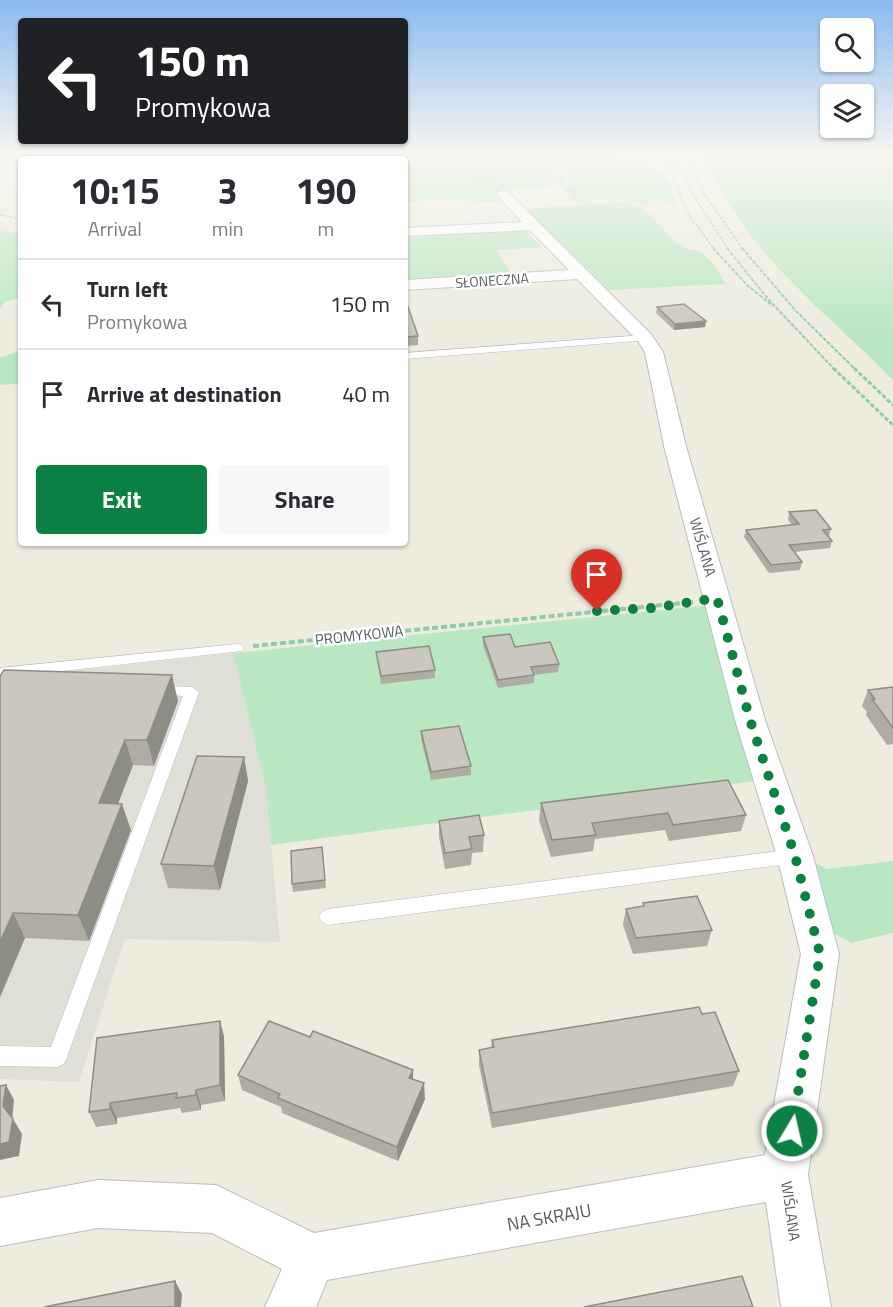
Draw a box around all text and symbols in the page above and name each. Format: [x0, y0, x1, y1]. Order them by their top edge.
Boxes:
map controls [820, 18, 874, 138]
button: search [820, 18, 874, 72]
text: 150 m [135, 28, 250, 92]
icon: left [36, 42, 114, 120]
button: layers [820, 84, 874, 138]
text: Promykowa [135, 86, 270, 127]
text: 10:15 [70, 163, 160, 218]
text: 3 [218, 163, 238, 218]
text: 190 [296, 163, 356, 218]
text: Arrival [88, 213, 142, 244]
text: min [212, 213, 244, 244]
text: m [317, 213, 334, 244]
street label: SŁONECZNA [455, 267, 530, 293]
text: Turn left [87, 272, 168, 306]
text: 150 m [330, 287, 390, 321]
icon: left [36, 288, 69, 321]
text: Promykowa [87, 306, 187, 337]
text: Arrive at destination [87, 377, 282, 411]
text: 40 m [342, 377, 390, 411]
icon: arrive [36, 378, 69, 411]
button: Exit [36, 465, 207, 534]
button: Share [219, 465, 390, 534]
street label: WIŚLANA [684, 515, 722, 579]
pin [571, 549, 622, 611]
icon: arrive [580, 558, 613, 591]
street label: PROMYKOWA [314, 619, 404, 651]
position arrow [760, 1099, 824, 1163]
street label: WIŚLANA [775, 1180, 807, 1243]
street label: NA SKRAJU [505, 1196, 593, 1238]

